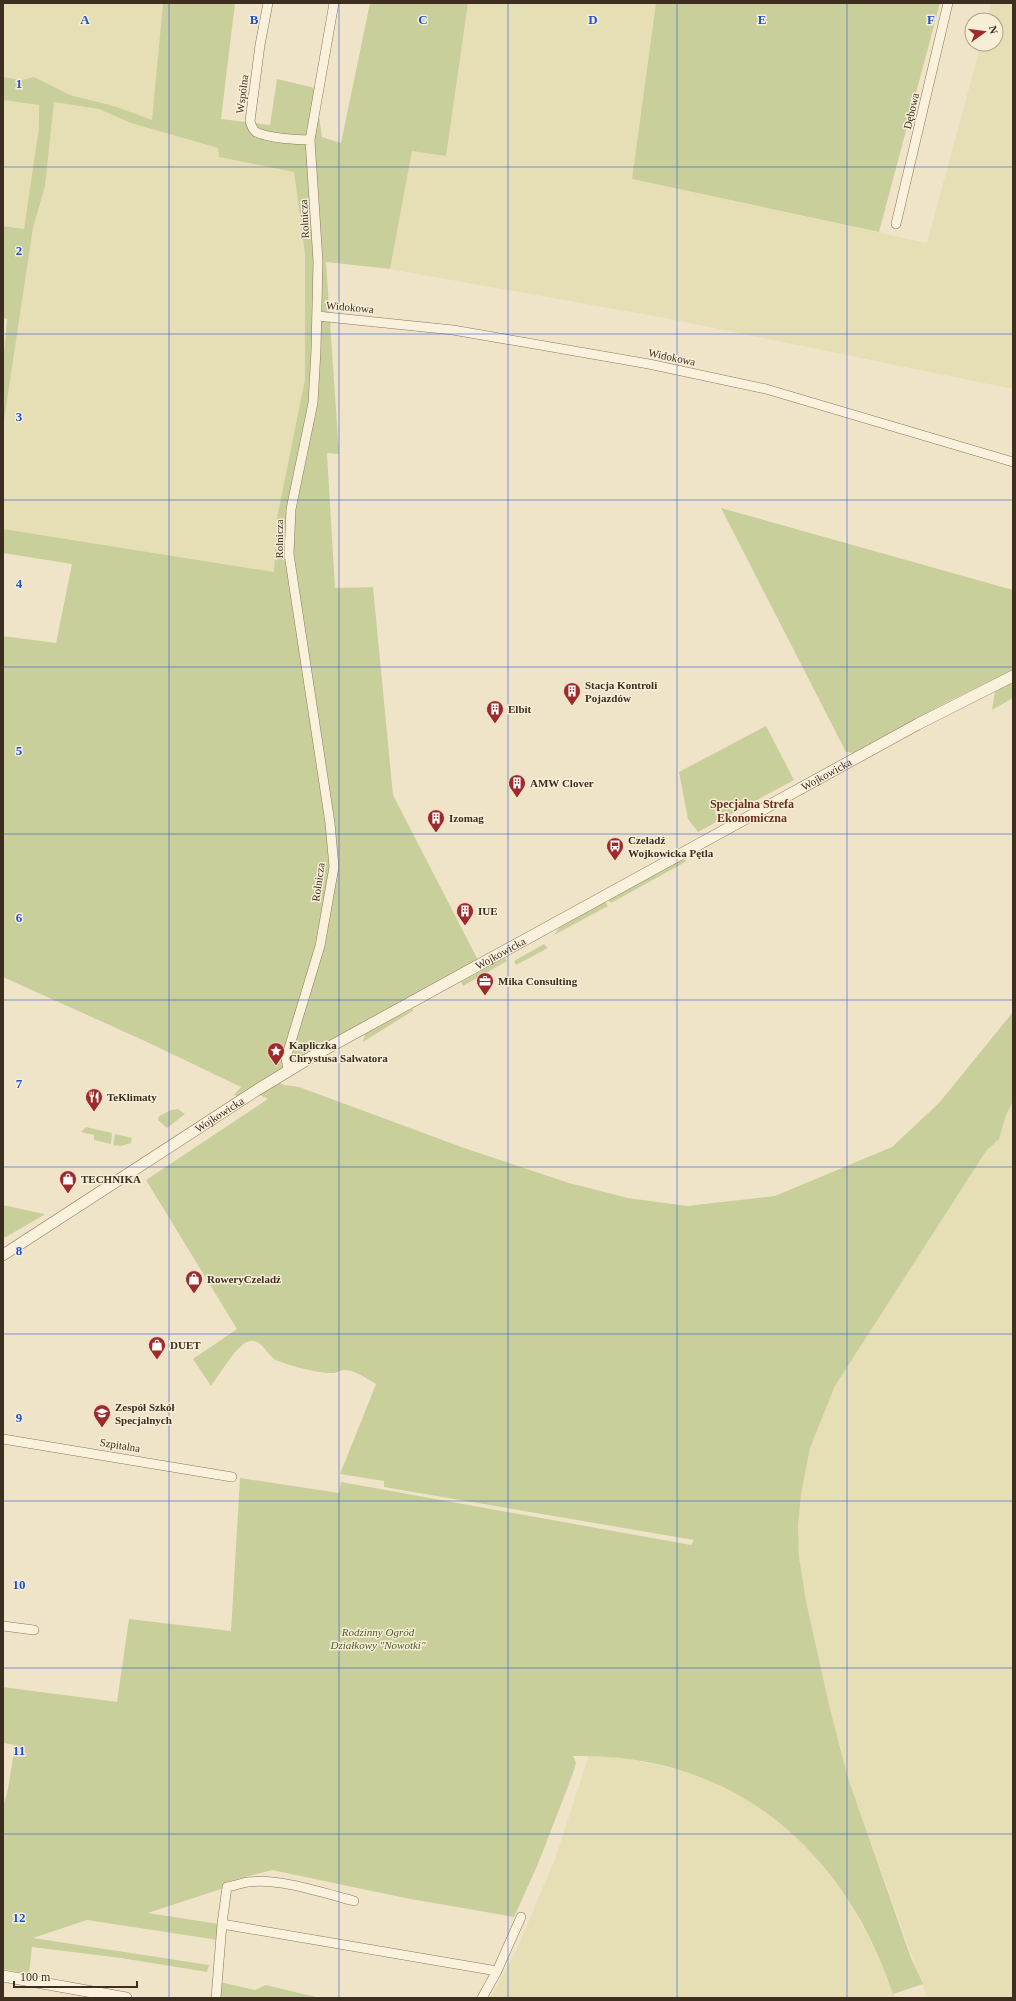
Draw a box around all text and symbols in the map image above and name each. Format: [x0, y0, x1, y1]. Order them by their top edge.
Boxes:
text: A [80, 12, 90, 27]
text: B [250, 12, 259, 27]
text: C [418, 12, 428, 27]
text: D [588, 12, 598, 27]
text: E [758, 12, 766, 27]
text: F [927, 12, 935, 27]
north arrow [964, 12, 1004, 52]
text: N [987, 24, 1000, 35]
street label: Wspólna [234, 74, 250, 114]
text: 1 [16, 76, 22, 91]
street label: Dębowa [901, 92, 921, 130]
street label: Rolnicza [297, 199, 311, 239]
text: 2 [16, 243, 22, 258]
street label: Widokowa [326, 299, 374, 315]
street label: Widokowa [647, 346, 697, 368]
text: 3 [16, 409, 23, 424]
street label: Rolnicza [273, 519, 285, 559]
text: 4 [16, 576, 23, 591]
place label: Stacja Kontroli Pojazdów [585, 679, 657, 704]
building icon: Stacja Kontroli Pojazdów [562, 681, 582, 706]
building icon: Elbit [485, 699, 505, 724]
place label: Elbit [508, 703, 532, 715]
text: 5 [16, 743, 23, 758]
street label: Wojkowicka [799, 756, 854, 793]
building icon: AMW Clover [507, 773, 527, 798]
place label: AMW Clover [530, 777, 594, 789]
district label: Specjalna Strefa Ekonomiczna [710, 797, 794, 825]
building icon: Izomag [426, 808, 446, 833]
place label: Izomag [449, 812, 484, 824]
place label: Czeladź Wojkowicka Pętla [628, 834, 714, 859]
bus stop icon: Czeladź Wojkowicka Pętla [605, 836, 625, 861]
street label: Rolnicza [309, 862, 327, 902]
building icon: IUE [455, 901, 475, 926]
place label: IUE [478, 905, 498, 917]
text: 6 [16, 910, 23, 925]
street label: Wojkowicka [473, 935, 528, 972]
office icon: Mika Consulting [475, 971, 495, 996]
place label: Mika Consulting [498, 975, 578, 987]
place label: Kapliczka Chrystusa Salwatora [289, 1039, 388, 1064]
place icon: Kapliczka Chrystusa Salwatora [266, 1041, 286, 1066]
text: 7 [16, 1076, 23, 1091]
restaurant icon: TeKlimaty [84, 1087, 104, 1112]
place label: TeKlimaty [107, 1091, 157, 1103]
street label: Wojkowicka [193, 1094, 246, 1135]
shop icon: TECHNIKA [58, 1169, 78, 1194]
place label: TECHNIKA [81, 1173, 141, 1185]
text: 8 [16, 1243, 23, 1258]
shop icon: RoweryCzeladź [184, 1269, 204, 1294]
place label: RoweryCzeladź [207, 1273, 281, 1285]
shop icon: DUET [147, 1335, 167, 1360]
place label: DUET [170, 1339, 201, 1351]
place label: Zespół Szkół Specjalnych [115, 1401, 175, 1426]
school or university icon: Zespół Szkół Specjalnych [92, 1403, 112, 1428]
text: 9 [16, 1410, 23, 1425]
street label: Szpitalna [99, 1436, 141, 1454]
text: 10 [13, 1577, 26, 1592]
park label: Rodzinny Ogród Działkowy "Nowotki" [329, 1626, 426, 1651]
text: 11 [13, 1743, 25, 1758]
text: 12 [13, 1910, 26, 1925]
scale bar [14, 1963, 137, 1989]
text: 100 m [20, 1970, 51, 1984]

